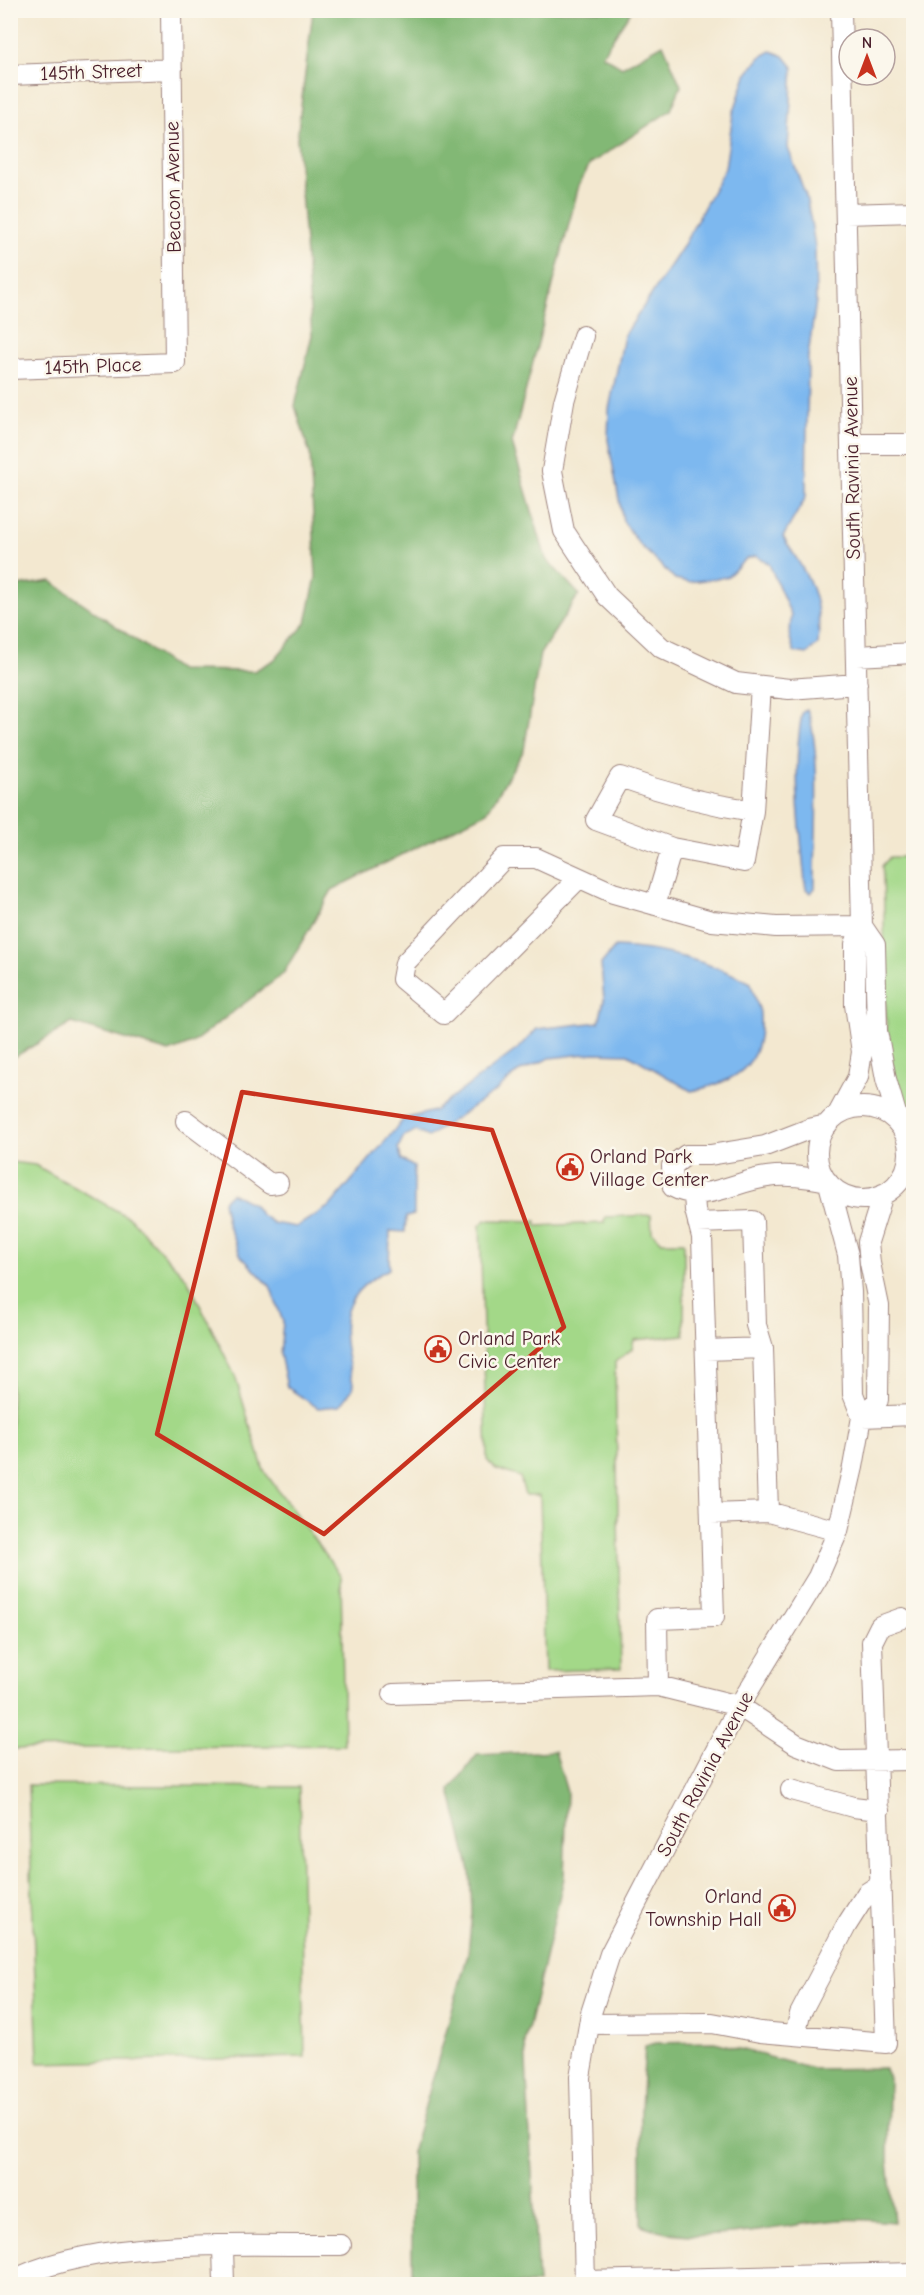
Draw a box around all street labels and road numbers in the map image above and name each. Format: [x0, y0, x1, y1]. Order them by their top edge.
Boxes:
street label: 145th Street [40, 59, 143, 85]
street label: Beacon Avenue [160, 121, 186, 253]
street label: 145th Place [44, 353, 142, 379]
street label: South Ravinia Avenue [839, 376, 865, 560]
street label: South Ravinia Avenue [652, 1688, 758, 1860]

